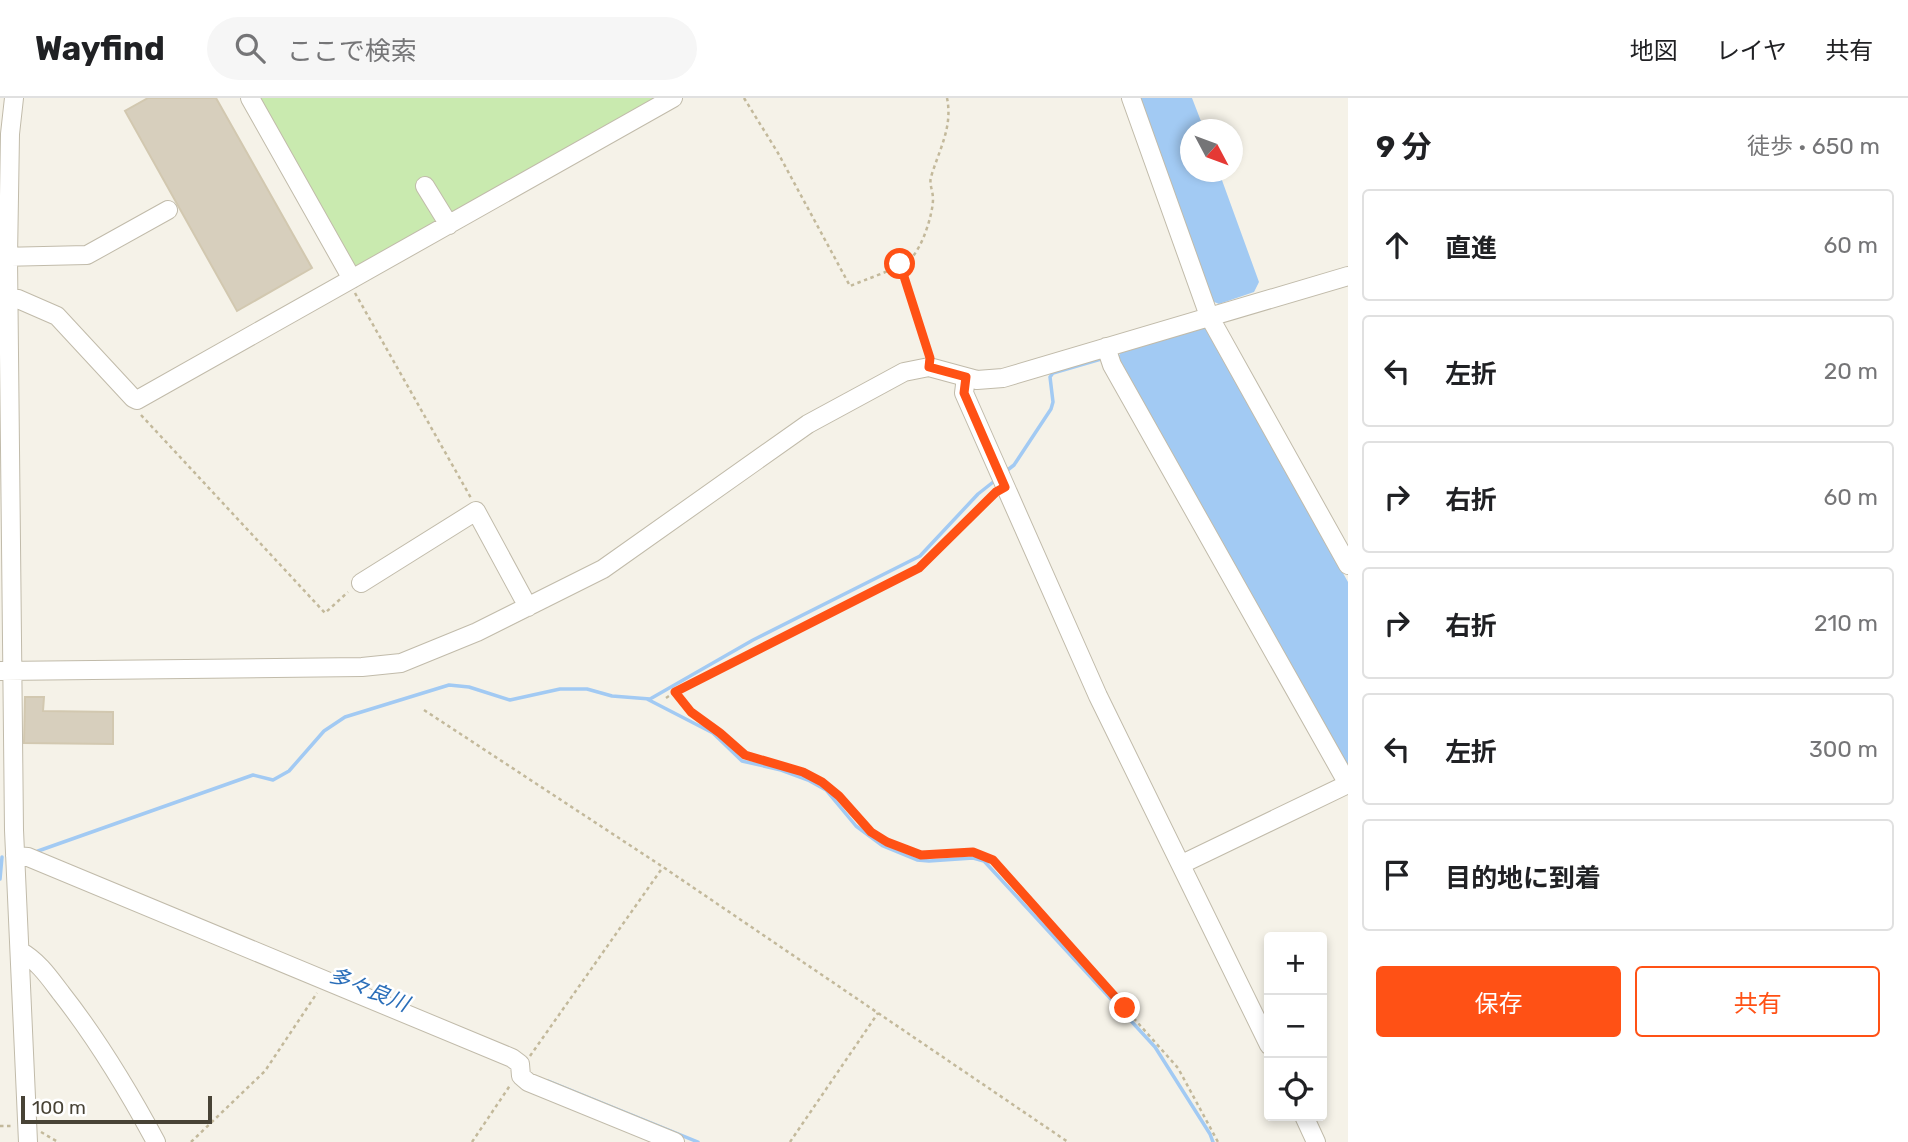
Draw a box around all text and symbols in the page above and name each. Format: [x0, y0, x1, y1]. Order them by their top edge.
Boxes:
search box [207, 17, 697, 80]
text: Wayfind [35, 29, 165, 68]
icon: search [231, 29, 269, 67]
text: ここで検索 [287, 36, 417, 67]
text: 地図 [1630, 37, 1678, 65]
text: レイヤ [1716, 37, 1787, 65]
text: 共有 [1825, 37, 1873, 65]
north arrow [1180, 119, 1243, 182]
text: 9 分 [1376, 129, 1432, 165]
text: 徒歩 · 650 m [1747, 132, 1880, 160]
icon: ahead [1378, 226, 1416, 264]
text: 60 m [1823, 231, 1878, 259]
text: 直進 [1445, 233, 1497, 264]
route start [884, 248, 915, 279]
icon: left [1378, 352, 1416, 390]
text: 20 m [1824, 357, 1878, 385]
text: 左折 [1445, 359, 1497, 390]
icon: right [1378, 478, 1416, 516]
text: 60 m [1823, 483, 1878, 511]
text: 右折 [1445, 485, 1497, 516]
icon: right [1378, 604, 1416, 642]
text: 210 m [1814, 609, 1878, 637]
text: 右折 [1445, 611, 1497, 642]
icon: left [1378, 730, 1416, 768]
text: 300 m [1809, 735, 1878, 763]
text: 左折 [1445, 737, 1497, 768]
icon: arrive [1378, 856, 1416, 894]
text: 目的地に到着 [1445, 863, 1601, 894]
map controls [1264, 932, 1327, 1121]
button: + [1264, 932, 1327, 995]
water label: 多々良川 [325, 962, 414, 1017]
button: 保存 [1376, 966, 1621, 1037]
button: 共有 [1635, 966, 1880, 1037]
route end [1109, 992, 1140, 1023]
button: − [1264, 995, 1327, 1058]
button: locate [1264, 1058, 1327, 1121]
scale bar [21, 1093, 212, 1125]
text: 100 m [32, 1096, 86, 1119]

